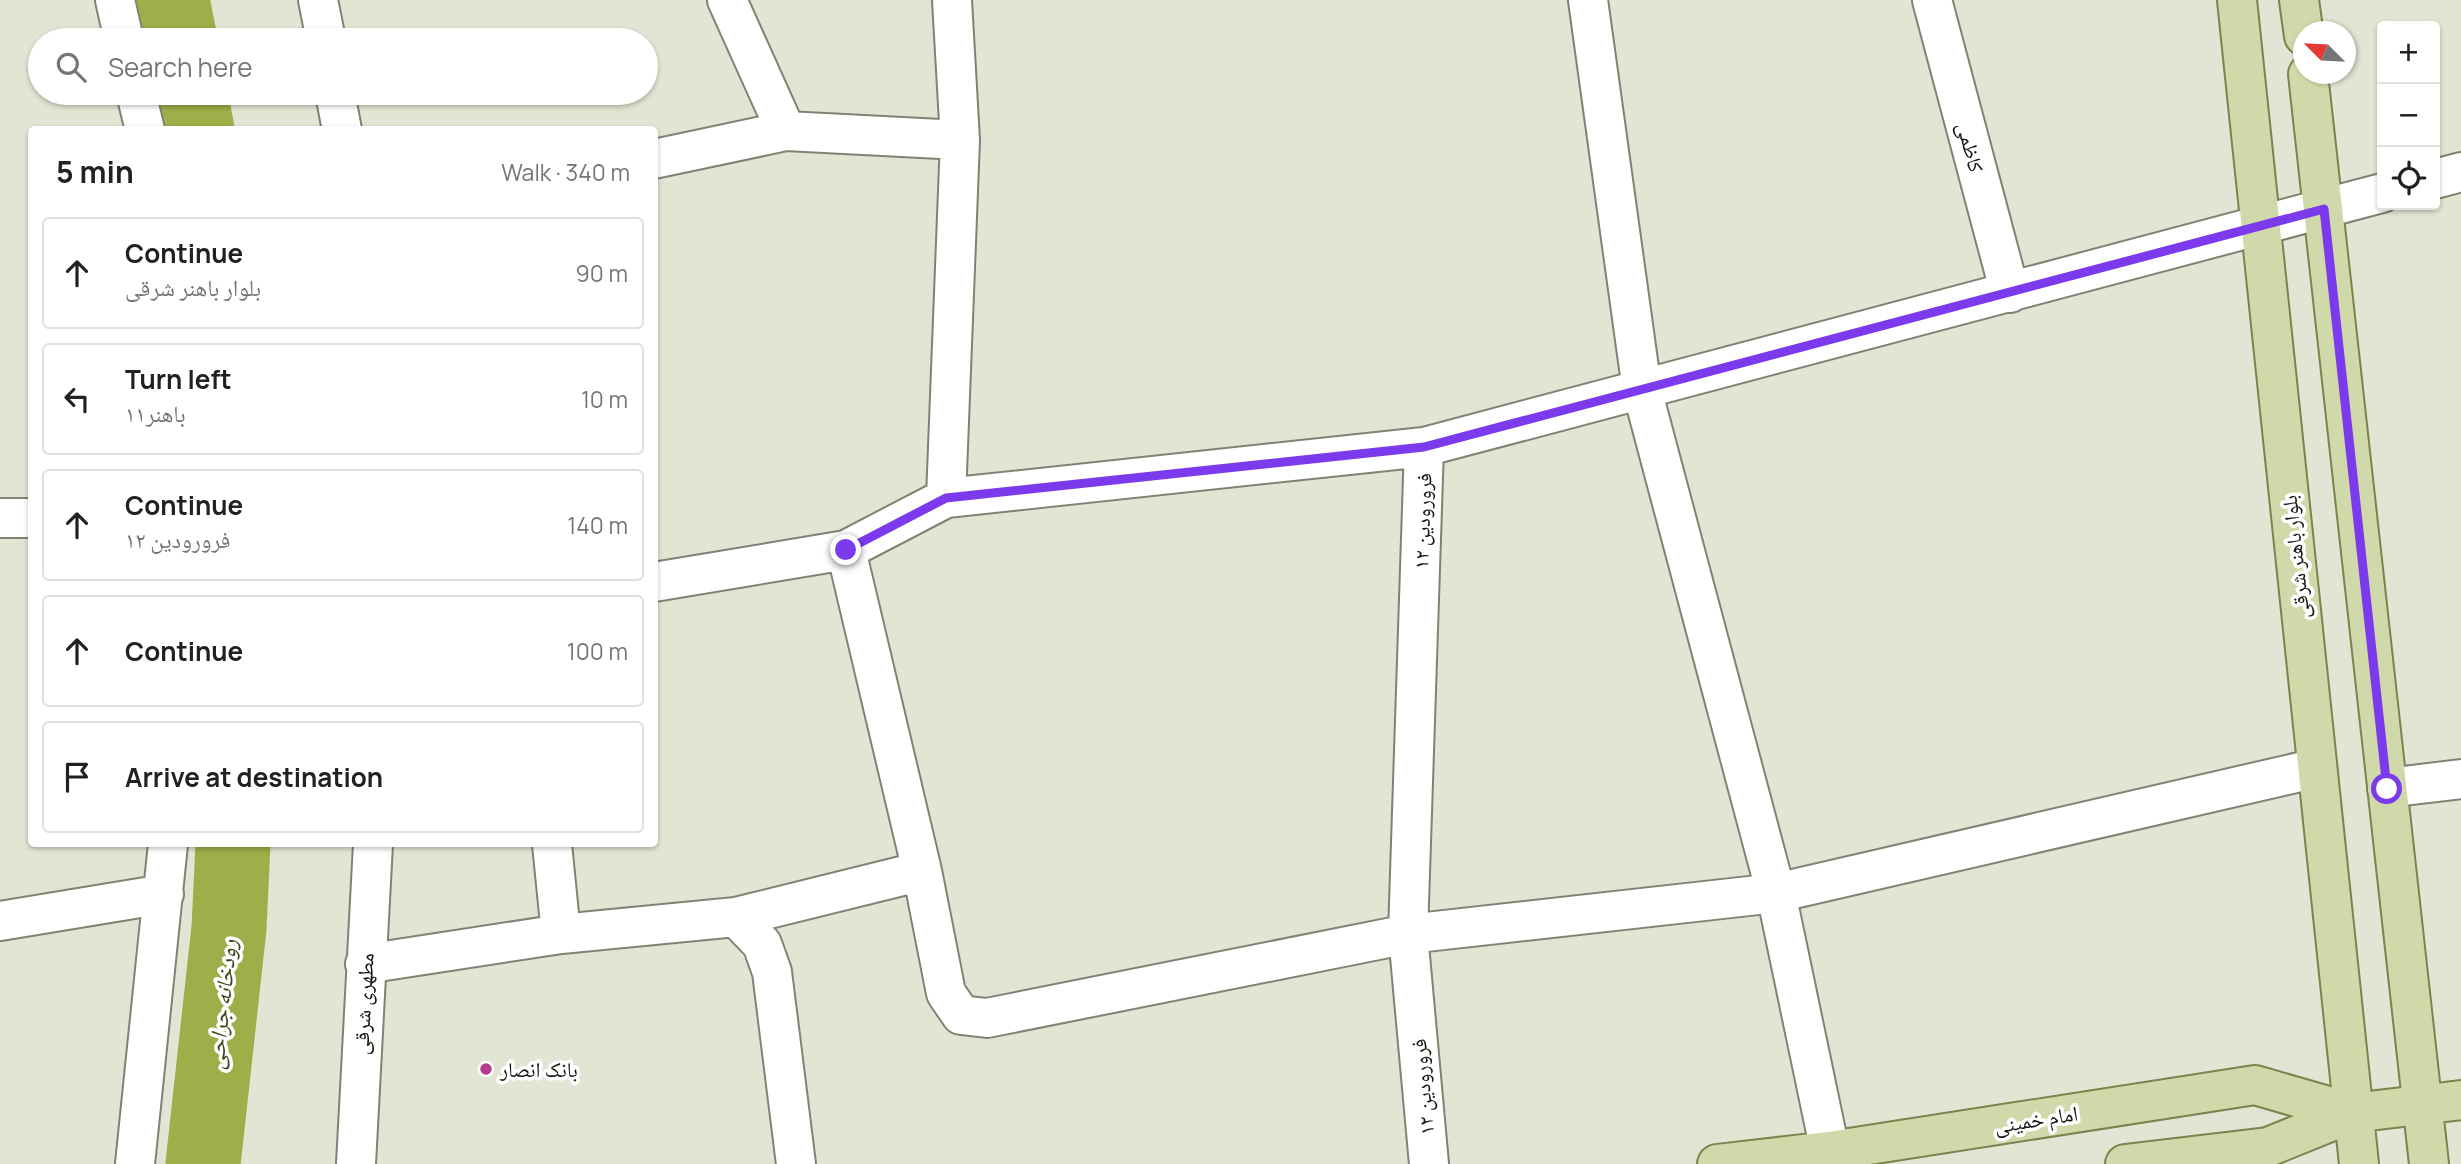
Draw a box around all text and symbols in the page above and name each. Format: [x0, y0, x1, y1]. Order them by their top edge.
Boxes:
north arrow [2293, 21, 2356, 84]
map controls [2377, 21, 2440, 210]
button: + [2377, 21, 2440, 84]
search box [28, 28, 658, 105]
icon: search [52, 48, 90, 86]
text: Search here [108, 49, 253, 85]
button: − [2377, 84, 2440, 147]
street label: کاظمی [1951, 119, 1991, 176]
button: locate [2377, 147, 2440, 210]
text: 5 min [56, 151, 134, 192]
text: Walk · 340 m [501, 156, 630, 188]
text: Continue [125, 235, 243, 271]
icon: ahead [58, 254, 96, 292]
text: 90 m [576, 257, 628, 289]
text: بلوار باهنر شرقی [125, 271, 261, 303]
text: Turn left [125, 361, 232, 397]
icon: left [58, 380, 96, 418]
text: 10 m [581, 383, 628, 415]
text: باهنر۱۱ [125, 397, 186, 429]
street label: ۱۲ فرورودین [1406, 472, 1438, 570]
text: Continue [125, 487, 243, 523]
street label: بلوار باهنر شرقی [2275, 494, 2315, 620]
icon: ahead [58, 506, 96, 544]
text: 140 m [567, 509, 628, 541]
text: ۱۲ فرورودین [125, 523, 231, 555]
route end [830, 534, 861, 565]
icon: ahead [58, 632, 96, 670]
text: Continue [125, 633, 243, 669]
text: 100 m [567, 635, 628, 667]
icon: arrive [58, 758, 96, 796]
text: Arrive at destination [125, 759, 383, 795]
route start [2371, 773, 2402, 804]
water label: رودخانه جراحی [198, 937, 244, 1071]
street label: مطهری شرقی [346, 952, 380, 1056]
street label: ۱۲ فرورودین [1404, 1038, 1440, 1136]
place label: بانک انصار [499, 1055, 578, 1083]
marker: بانک انصار [478, 1061, 494, 1077]
street label: امام خمینی [1992, 1099, 2080, 1140]

